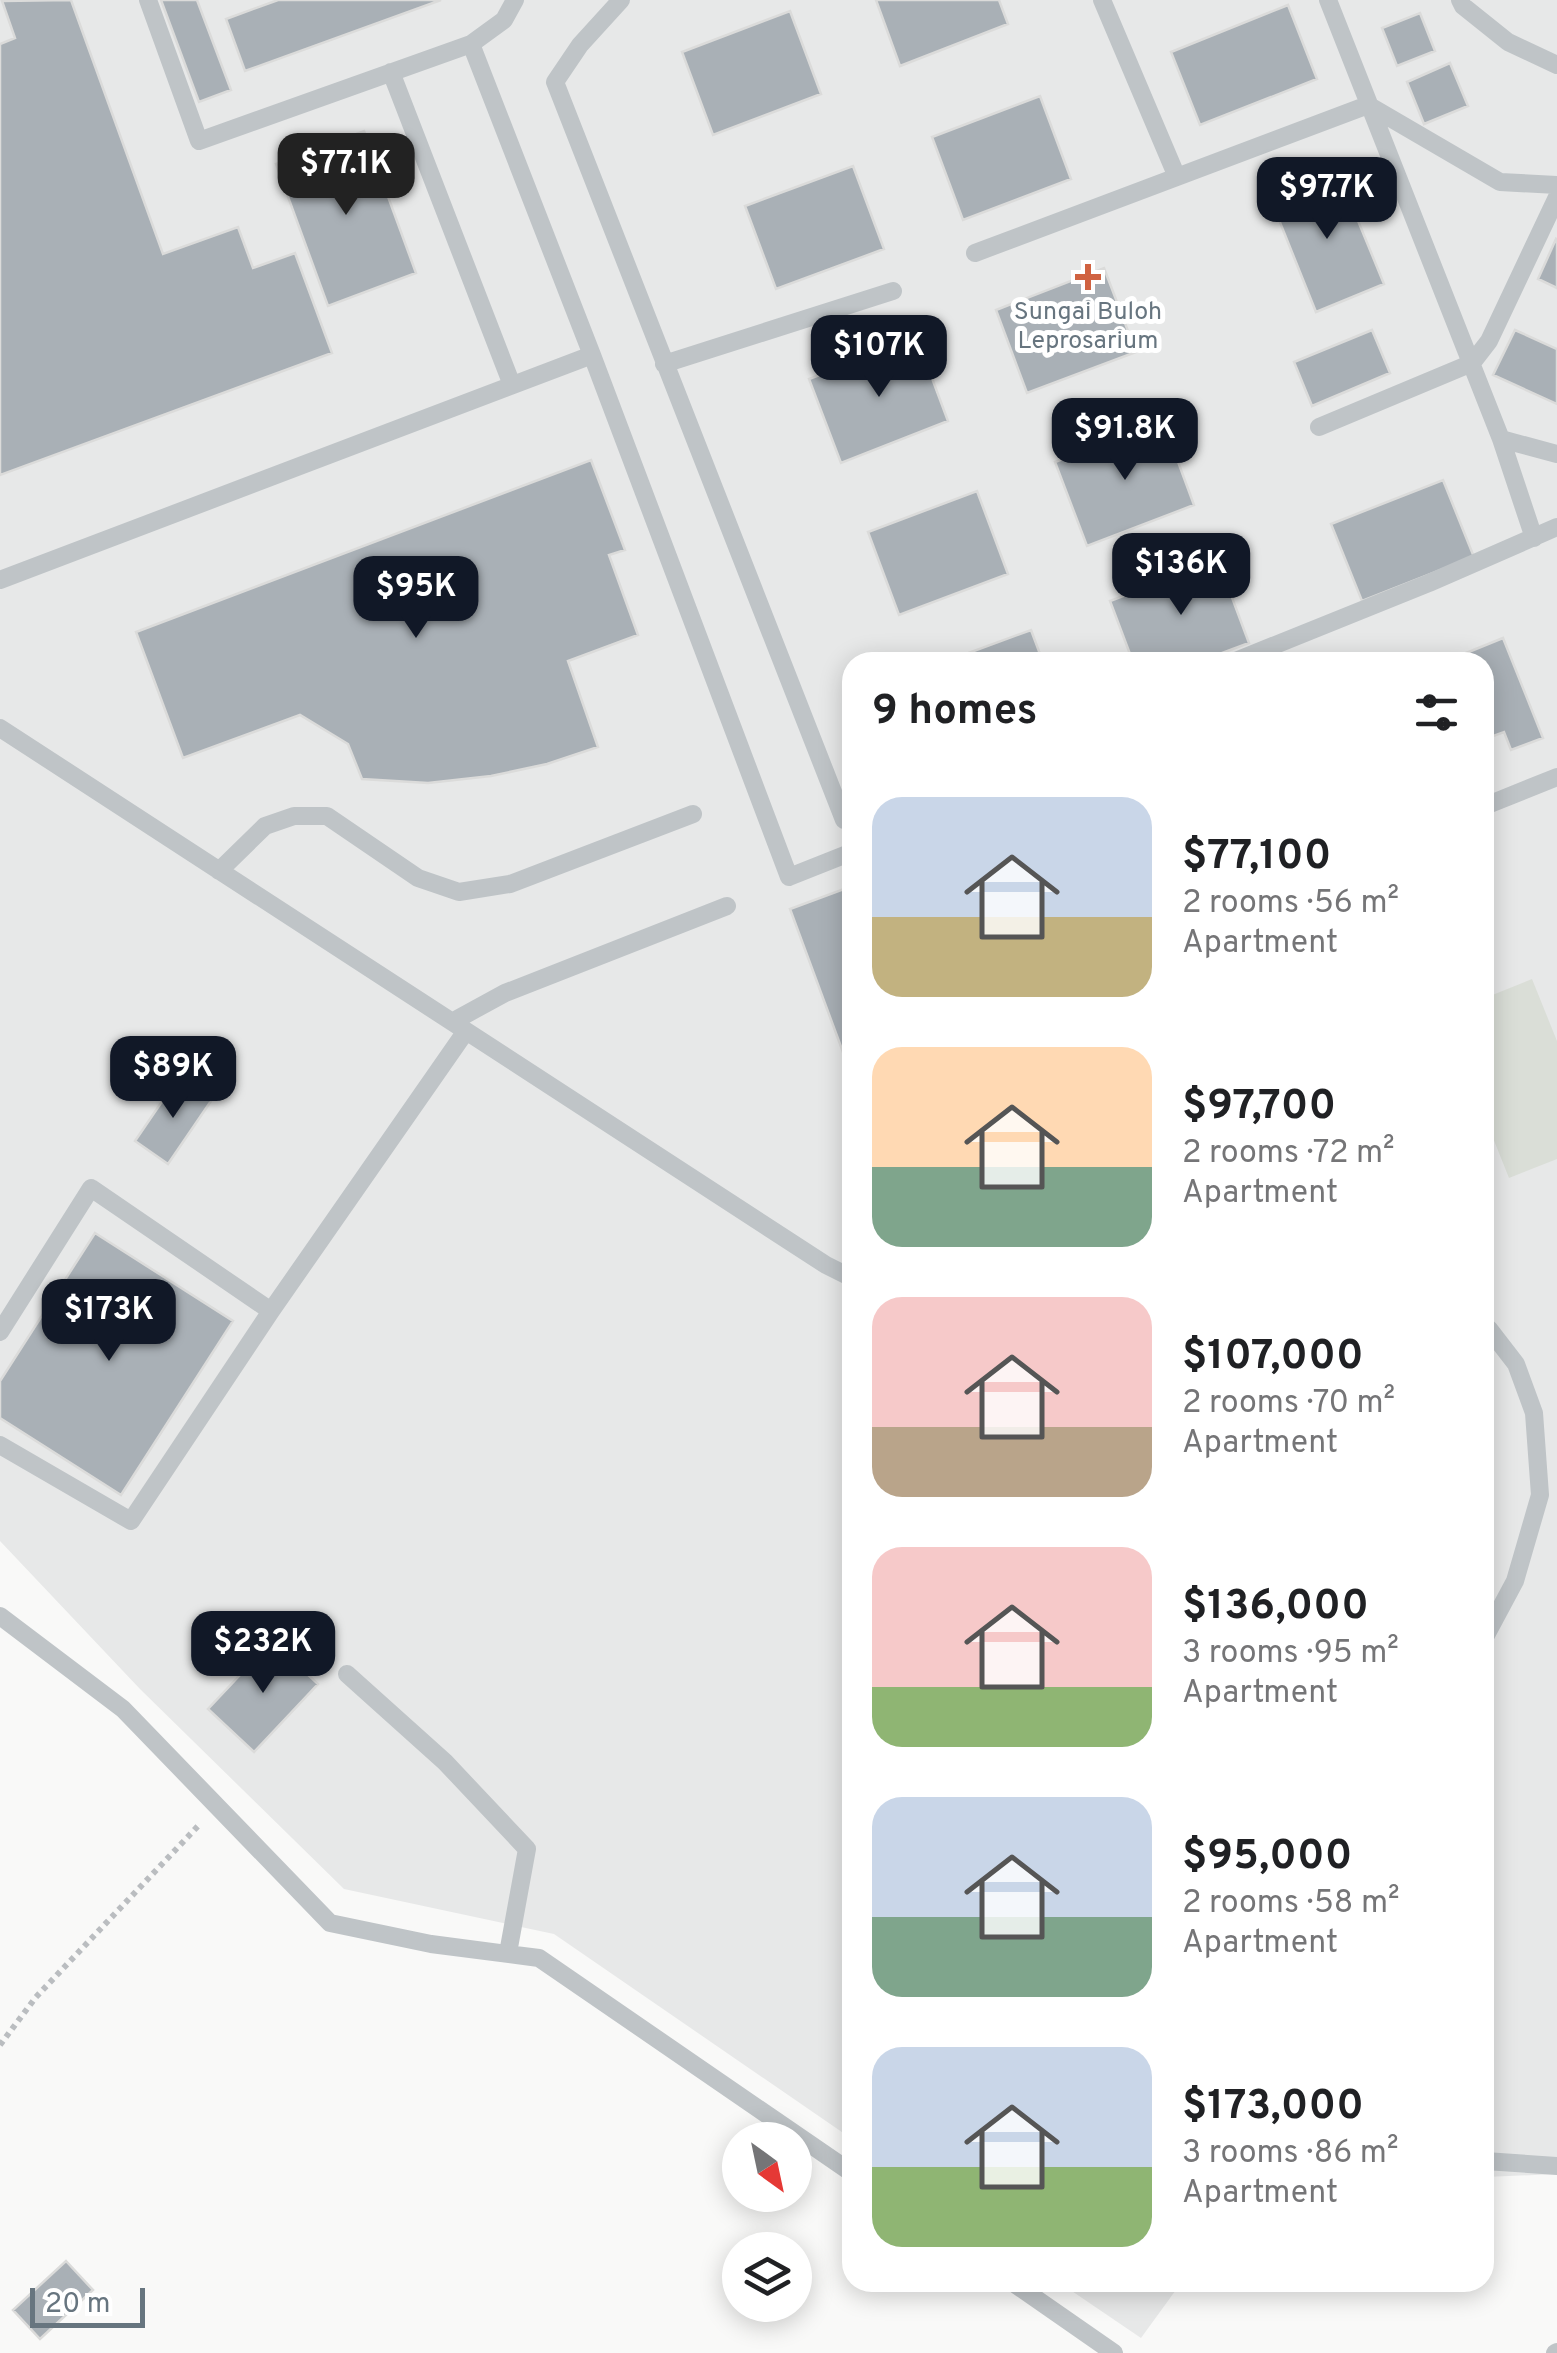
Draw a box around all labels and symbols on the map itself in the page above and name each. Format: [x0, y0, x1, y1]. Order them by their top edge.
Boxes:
pin: $77.1K [265, 133, 427, 218]
pin: $97.7K [1246, 157, 1408, 242]
marker: Sungai Buloh Leprosarium [1075, 264, 1101, 290]
place label: Sungai Buloh Leprosarium [1014, 297, 1162, 358]
pin: $107K [809, 315, 949, 400]
pin: $91.8K [1044, 398, 1206, 483]
pin: $136K [1111, 533, 1251, 618]
pin: $95K [357, 556, 475, 641]
pin: $89K [114, 1036, 232, 1121]
pin: $173K [39, 1279, 179, 1364]
pin: $232K [193, 1611, 333, 1696]
north arrow [722, 2122, 812, 2212]
scale bar [30, 2283, 145, 2328]

